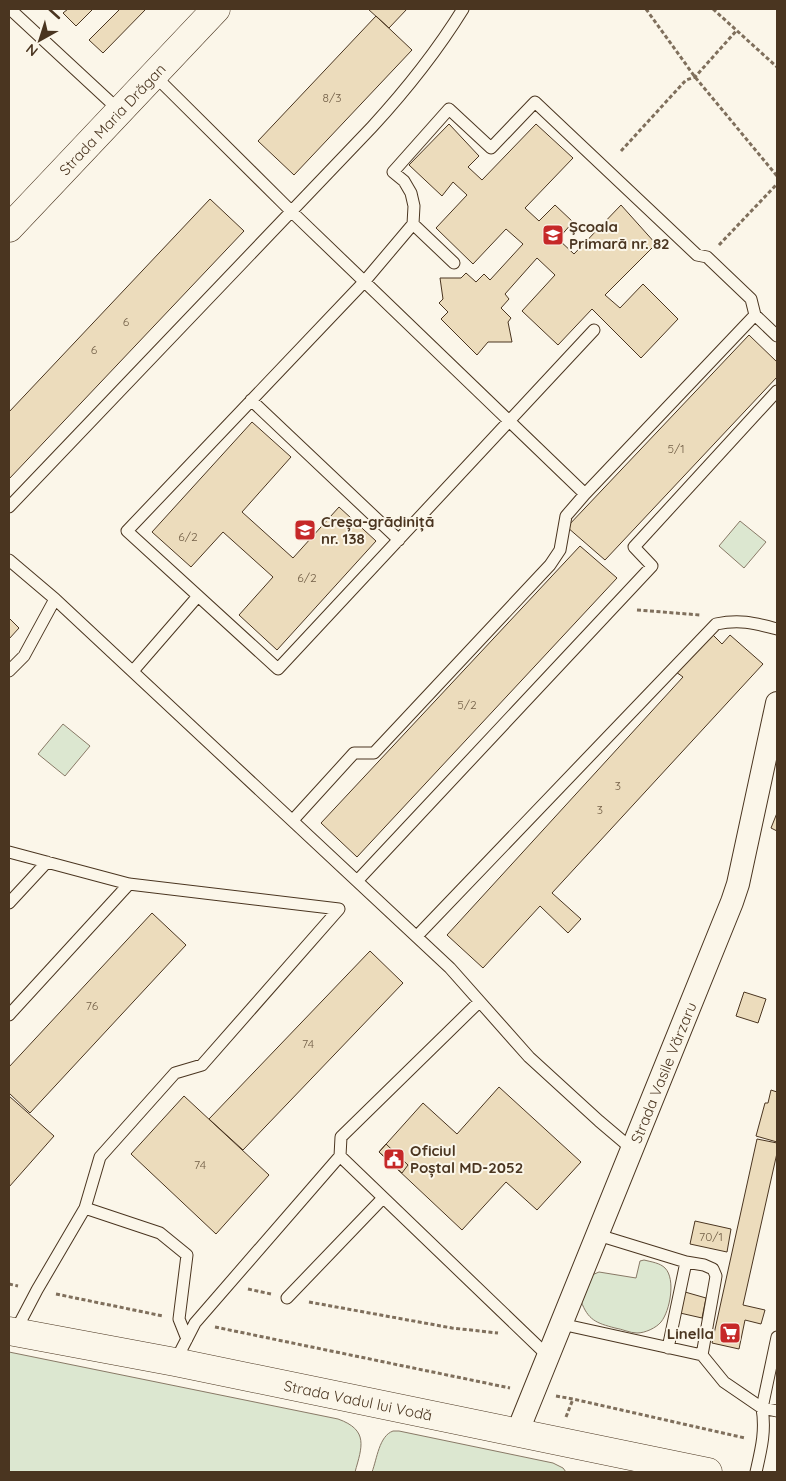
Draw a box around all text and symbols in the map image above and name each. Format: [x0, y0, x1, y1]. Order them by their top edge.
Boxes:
north arrow [15, 15, 65, 65]
text: N [22, 40, 41, 60]
street label: Strada Maria Drăgan [55, 59, 169, 179]
house number: 8/3 [322, 90, 342, 105]
place label: Școala Primară nr. 82 [569, 217, 670, 253]
school or university icon: Școala Primară nr. 82 [541, 223, 565, 247]
house number: 6 [123, 314, 130, 329]
house number: 6 [91, 342, 98, 357]
house number: 5/1 [667, 441, 685, 456]
place label: Creșa-grădiniță nr. 138 [321, 512, 434, 548]
school or university icon: Creșa-grădiniță nr. 138 [293, 518, 317, 542]
house number: 6/2 [178, 529, 198, 544]
house number: 6/2 [297, 570, 317, 585]
house number: 5/2 [457, 697, 477, 712]
house number: 3 [615, 778, 621, 793]
house number: 3 [597, 802, 603, 817]
house number: 76 [86, 998, 99, 1013]
street label: Strada Vasile Vărzaru [626, 999, 700, 1146]
house number: 74 [302, 1036, 314, 1051]
place label: Oficiul Poștal MD-2052 [410, 1141, 523, 1178]
public building icon: Oficiul Poștal MD-2052 [382, 1147, 406, 1171]
house number: 74 [194, 1157, 206, 1172]
house number: 70/1 [699, 1229, 723, 1244]
supermarket icon: Linella [718, 1321, 742, 1345]
place label: Linella [667, 1324, 714, 1343]
street label: Strada Vadul lui Vodă [282, 1375, 434, 1424]

